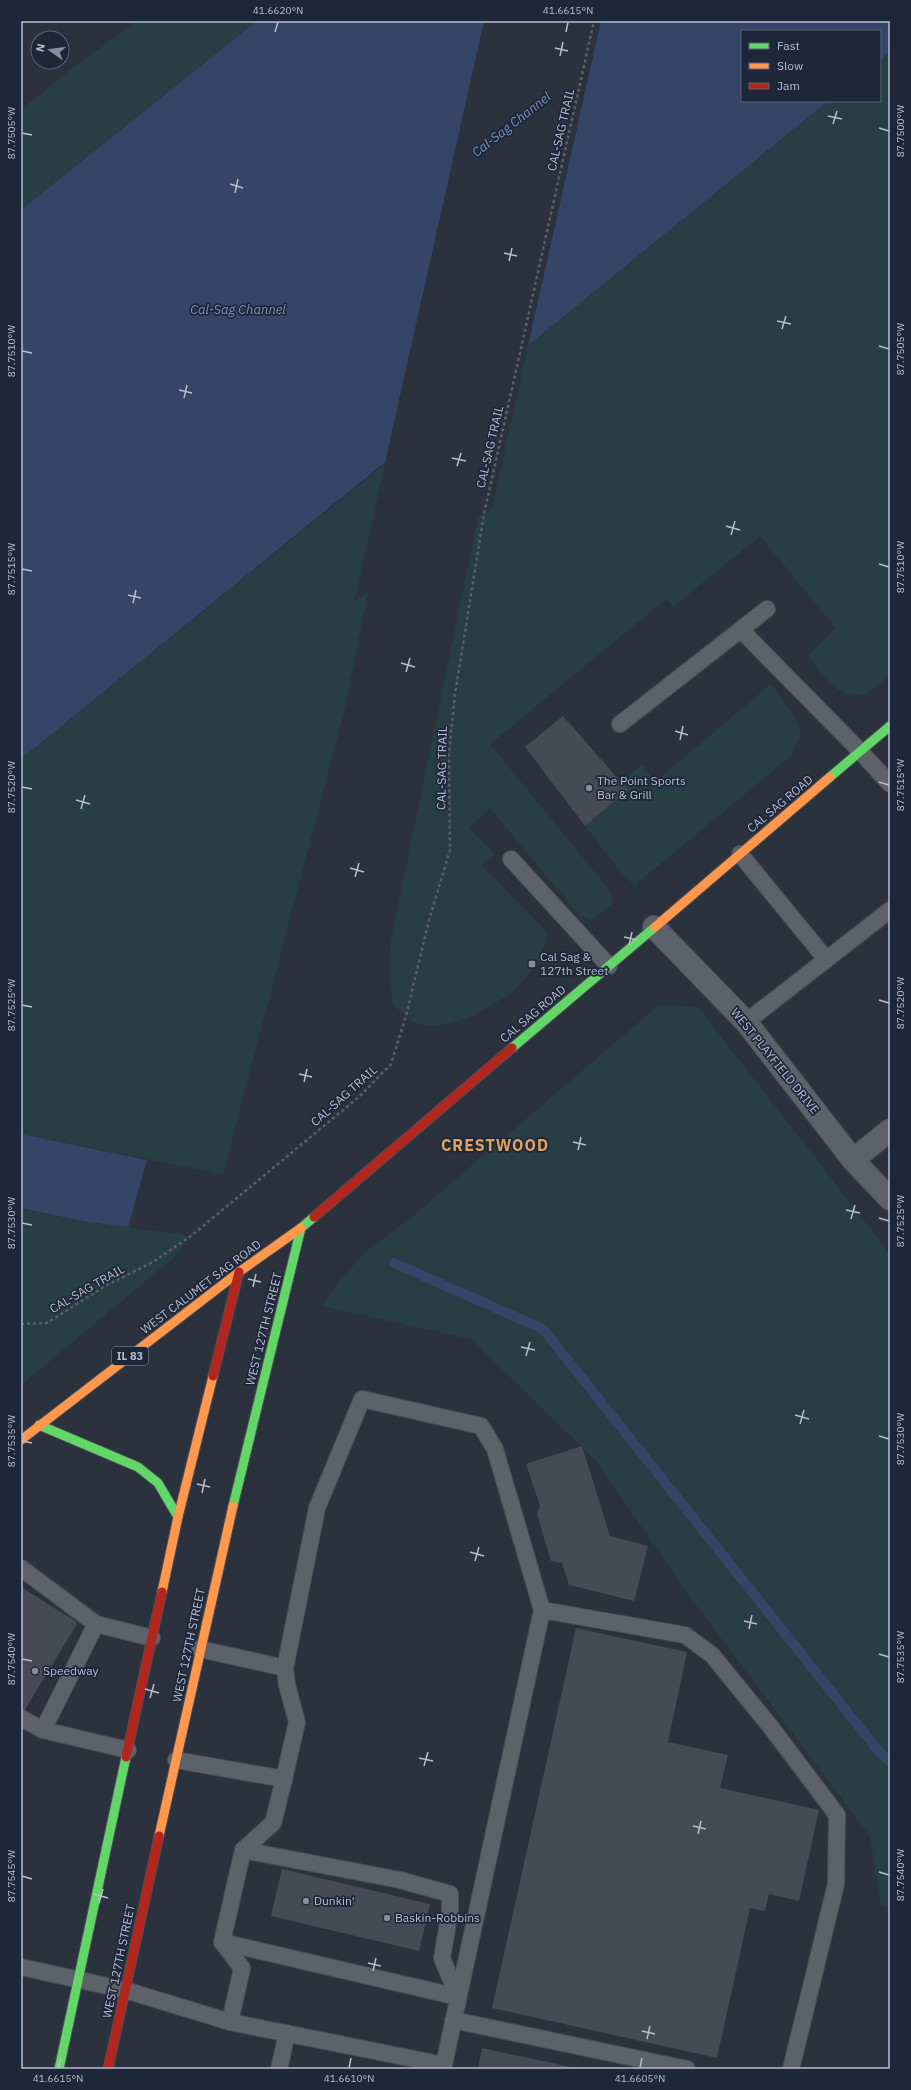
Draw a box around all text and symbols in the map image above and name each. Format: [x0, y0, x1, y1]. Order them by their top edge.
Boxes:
text: 41.6620°N [253, 4, 303, 17]
text: 41.6615°N [543, 4, 593, 17]
north arrow [30, 30, 70, 70]
legend [741, 30, 881, 102]
text: Fast [777, 38, 800, 53]
text: N [33, 42, 48, 53]
text: Slow [777, 58, 803, 73]
text: Jam [777, 78, 800, 93]
street label: CAL-SAG TRAIL [544, 87, 577, 172]
water label: Cal-Sag Channel [468, 88, 555, 161]
text: 87.7500°W [894, 105, 907, 157]
text: 87.7505°W [5, 107, 18, 159]
water label: Cal-Sag Channel [190, 301, 286, 318]
text: 87.7505°W [894, 323, 907, 375]
text: 87.7510°W [5, 325, 18, 377]
street label: CAL-SAG TRAIL [473, 404, 506, 489]
text: 87.7510°W [894, 541, 907, 593]
text: 87.7515°W [5, 543, 18, 595]
street label: CAL-SAG TRAIL [433, 726, 450, 810]
text: 87.7515°W [894, 759, 907, 811]
text: 87.7520°W [5, 761, 18, 813]
street label: CAL SAG ROAD [744, 772, 816, 835]
place label: The Point Sports Bar & Grill [597, 773, 686, 802]
marker: The Point Sports Bar & Grill [584, 783, 594, 793]
place label: Cal Sag & 127th Street [540, 949, 608, 978]
marker: Cal Sag & 127th Street [527, 959, 537, 969]
text: 87.7520°W [894, 977, 907, 1029]
text: 87.7525°W [5, 979, 18, 1031]
street label: CAL SAG ROAD [497, 982, 569, 1045]
street label: WEST PLAYFIELD DRIVE [728, 1005, 823, 1117]
street label: CAL-SAG TRAIL [307, 1062, 380, 1129]
district label: CRESTWOOD [441, 1135, 549, 1155]
text: 87.7525°W [894, 1195, 907, 1247]
text: 87.7530°W [5, 1197, 18, 1249]
street label: WEST CALUMET SAG ROAD [138, 1236, 264, 1337]
street label: CAL-SAG TRAIL [47, 1261, 127, 1316]
street label: WEST 127TH STREET [242, 1271, 285, 1387]
road number: IL 83 [112, 1347, 148, 1365]
text: 87.7530°W [894, 1413, 907, 1465]
text: 87.7535°W [5, 1415, 18, 1467]
street label: WEST 127TH STREET [169, 1586, 208, 1703]
text: 87.7535°W [894, 1631, 907, 1683]
text: 87.7540°W [5, 1633, 18, 1685]
place label: Speedway [43, 1663, 99, 1678]
marker: Speedway [30, 1666, 40, 1676]
text: 87.7540°W [894, 1849, 907, 1901]
text: 87.7545°W [5, 1850, 18, 1902]
place label: Dunkin' [314, 1893, 355, 1908]
marker: Dunkin' [301, 1896, 311, 1906]
street label: WEST 127TH STREET [99, 1902, 138, 2019]
place label: Baskin-Robbins [395, 1910, 480, 1925]
marker: Baskin-Robbins [382, 1913, 392, 1923]
text: 41.6615°N [33, 2072, 83, 2085]
text: 41.6610°N [324, 2072, 374, 2085]
text: 41.6605°N [615, 2072, 665, 2085]

